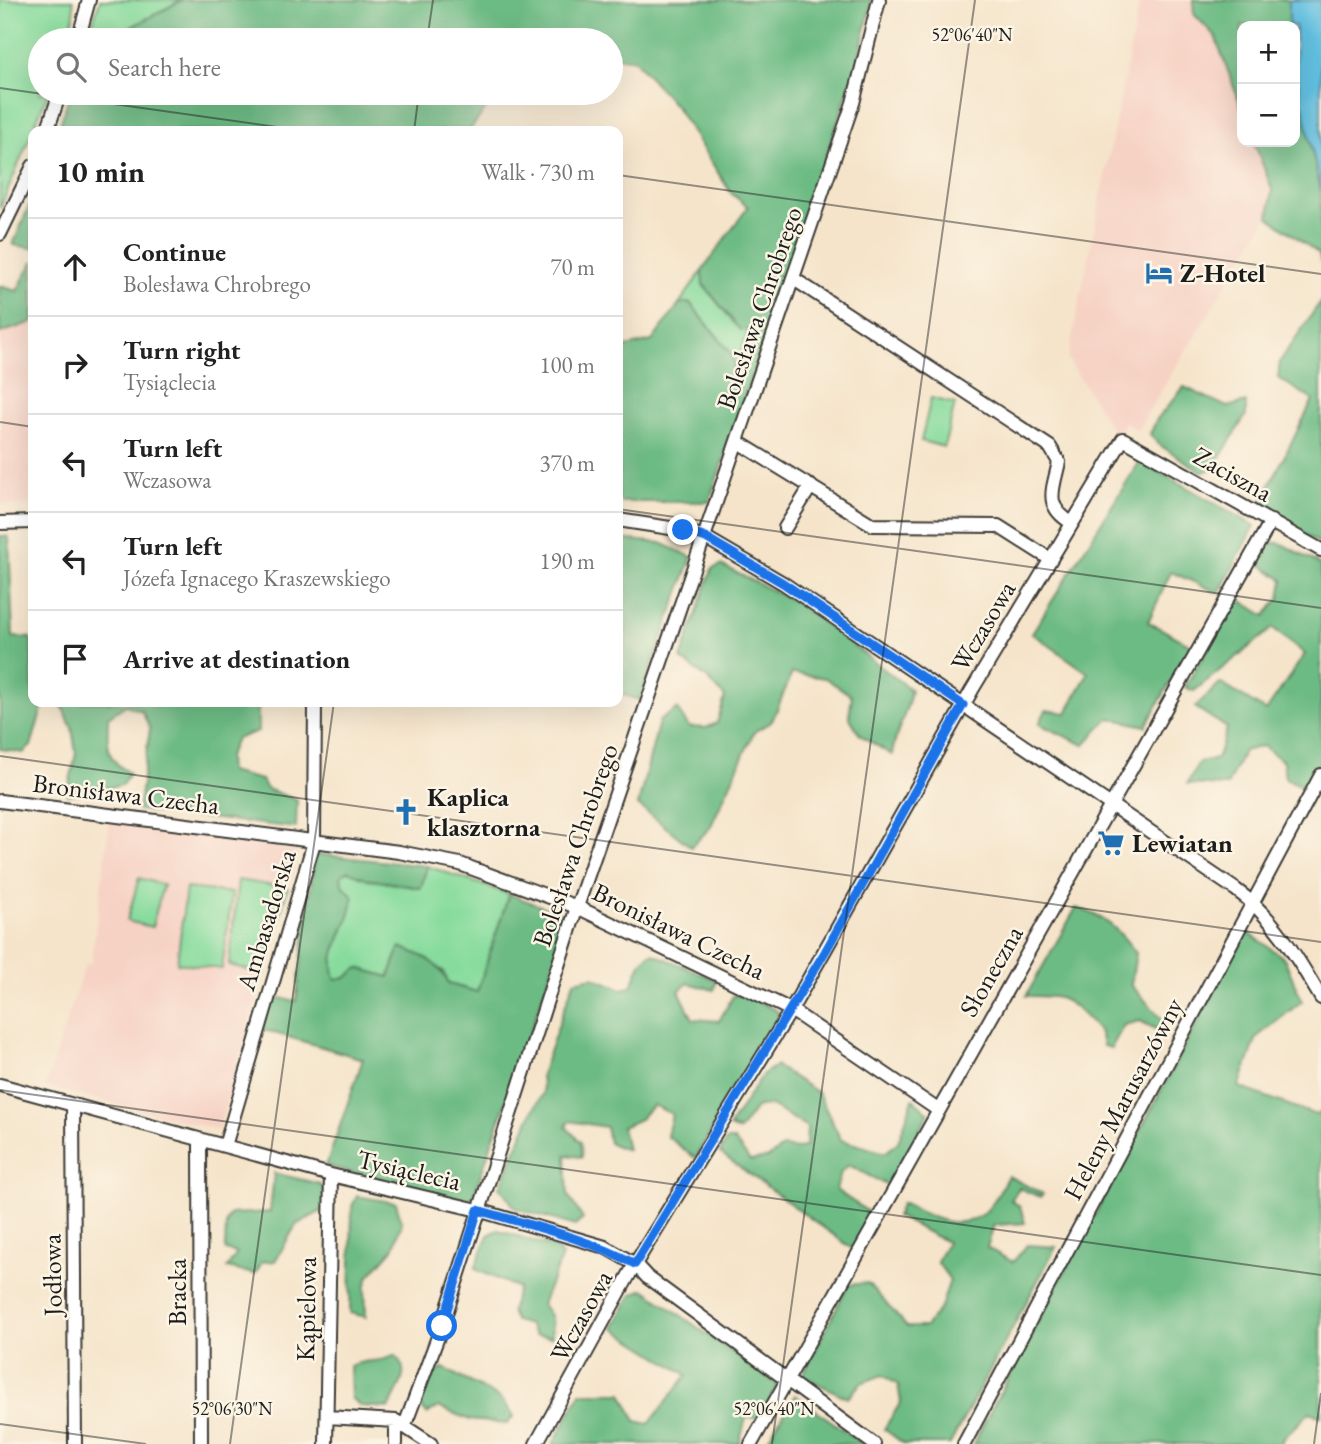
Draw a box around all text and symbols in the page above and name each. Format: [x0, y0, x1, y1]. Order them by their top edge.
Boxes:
map controls [1237, 21, 1300, 147]
button: + [1237, 21, 1300, 84]
text: 52°06'40"N [932, 23, 1013, 46]
search box [28, 28, 623, 105]
icon: search [52, 48, 90, 86]
text: Search here [108, 50, 221, 84]
button: − [1237, 84, 1300, 147]
text: 10 min [56, 152, 145, 191]
text: Walk · 730 m [481, 157, 595, 187]
street label: Bolesława Chrobrego [708, 202, 810, 414]
text: Continue [123, 235, 226, 269]
icon: ahead [56, 248, 94, 286]
text: 70 m [550, 252, 595, 282]
place label: Z-Hotel [1180, 256, 1265, 290]
hotel icon: Z-Hotel [1144, 258, 1174, 288]
text: Bolesława Chrobrego [123, 269, 311, 299]
text: Turn right [123, 333, 241, 367]
icon: right [56, 346, 94, 384]
text: 100 m [539, 350, 595, 380]
text: Tysiąclecia [123, 367, 216, 397]
text: Turn left [123, 431, 222, 465]
street label: Zaciszna [1187, 438, 1279, 510]
icon: left [56, 444, 94, 482]
text: 370 m [539, 448, 595, 478]
text: Wczasowa [123, 465, 211, 495]
route end [667, 514, 698, 545]
text: Turn left [123, 529, 222, 563]
icon: left [56, 542, 94, 580]
text: 190 m [539, 546, 595, 576]
text: Józefa Ignacego Kraszewskiego [123, 563, 391, 593]
street label: Wczasowa [943, 574, 1024, 678]
icon: arrive [56, 640, 94, 678]
text: Arrive at destination [123, 642, 350, 676]
street label: Bolesława Chrobrego [524, 739, 626, 951]
street label: Bronisława Czecha [31, 766, 222, 822]
place label: Kaplica klasztorna [427, 780, 541, 844]
church icon: Kaplica klasztorna [391, 797, 421, 827]
place label: Lewiatan [1132, 826, 1233, 860]
supermarket icon: Lewiatan [1096, 828, 1126, 858]
street label: Ambasadorska [228, 845, 304, 996]
street label: Bronisława Czecha [587, 875, 771, 988]
street label: Słoneczna [951, 919, 1031, 1023]
street label: Heleny Marusarzówny [1055, 992, 1191, 1206]
street label: Tysiąclecia [354, 1142, 465, 1199]
street label: Jodłowa [34, 1233, 70, 1319]
street label: Kąpielowa [288, 1256, 324, 1362]
street label: Bracka [160, 1258, 194, 1326]
street label: Wczasowa [542, 1263, 620, 1368]
route start [426, 1310, 457, 1341]
text: 52°06'30"N [192, 1397, 273, 1420]
text: 52°06'40"N [734, 1397, 815, 1420]

